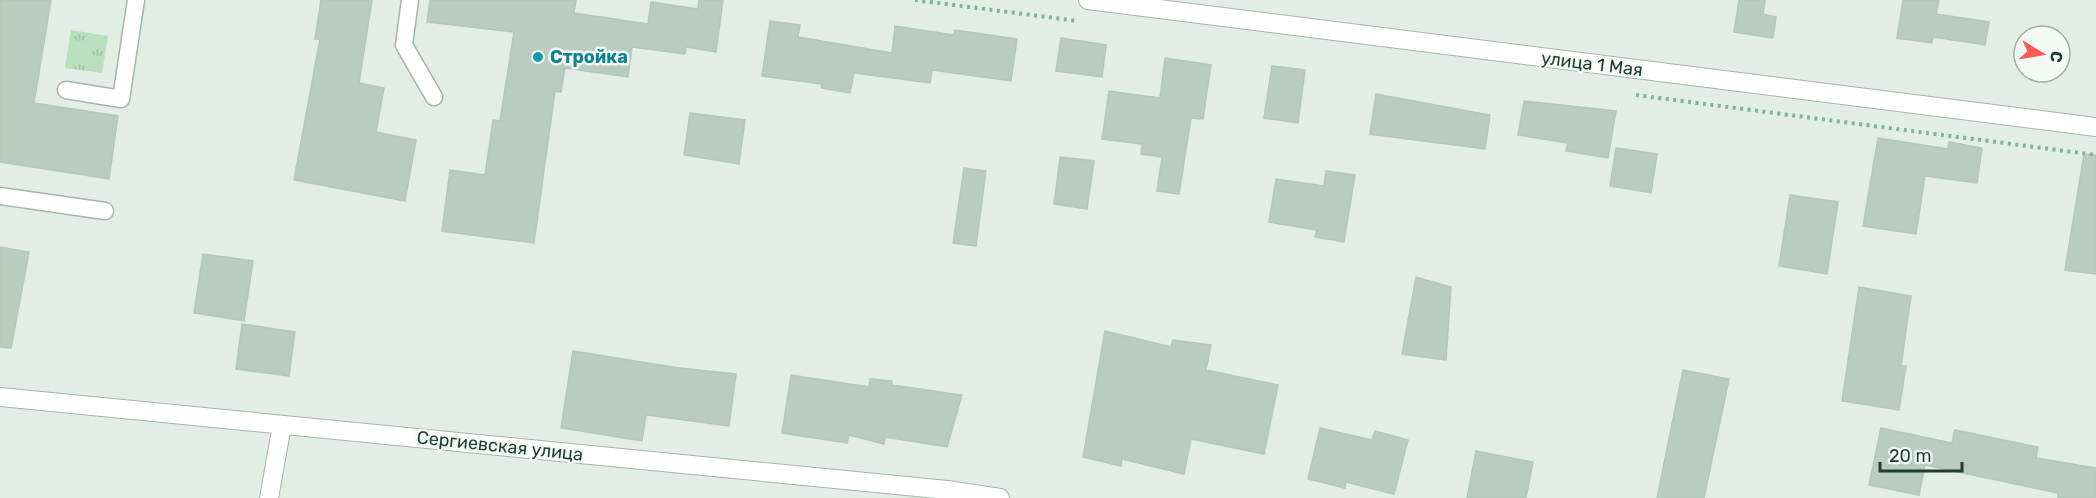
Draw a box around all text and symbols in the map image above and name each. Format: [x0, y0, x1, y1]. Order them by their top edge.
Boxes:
north arrow [2012, 24, 2072, 84]
place label: Стройка [550, 46, 628, 68]
street label: улица 1 Мая [1540, 47, 1644, 81]
text: С [2046, 49, 2067, 64]
marker: Стройка [531, 50, 545, 64]
street label: Сергиевская улица [416, 426, 584, 466]
scale bar [1880, 435, 1962, 473]
text: 20 m [1889, 445, 1931, 467]

